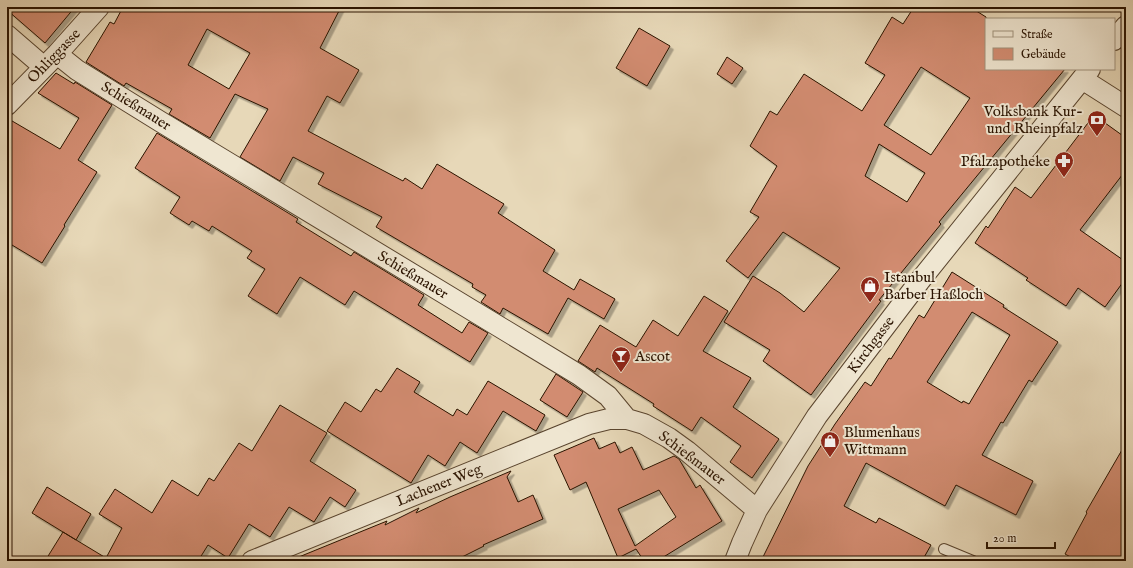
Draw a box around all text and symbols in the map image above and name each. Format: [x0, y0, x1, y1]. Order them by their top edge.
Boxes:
legend [985, 18, 1115, 70]
street label: Ohliggasse [23, 25, 85, 87]
text: Straße [1021, 27, 1053, 42]
text: Gebäude [1021, 47, 1066, 62]
street label: Schießmauer [98, 77, 175, 135]
place label: Volksbank Kur- und Rheinpfalz [983, 102, 1083, 138]
bank icon: Volksbank Kur- und Rheinpfalz [1086, 109, 1108, 137]
pharmacy icon: Pfalzapotheke [1053, 150, 1075, 178]
place label: Pfalzapotheke [961, 152, 1050, 171]
street label: Schießmauer [374, 247, 452, 304]
place label: Istanbul Barber Haßloch [884, 268, 983, 304]
shop icon: Istanbul Barber Haßloch [859, 275, 881, 303]
street label: Kirchgasse [843, 313, 899, 377]
bar icon: Ascot [610, 345, 632, 373]
place label: Ascot [634, 347, 670, 366]
place label: Blumenhaus Wittmann [844, 423, 920, 459]
street label: Schießmauer [655, 427, 730, 490]
shop icon: Blumenhaus Wittmann [819, 430, 841, 458]
street label: Lachener Weg [393, 459, 485, 511]
scale bar [987, 524, 1055, 550]
text: 20 m [993, 531, 1016, 546]

